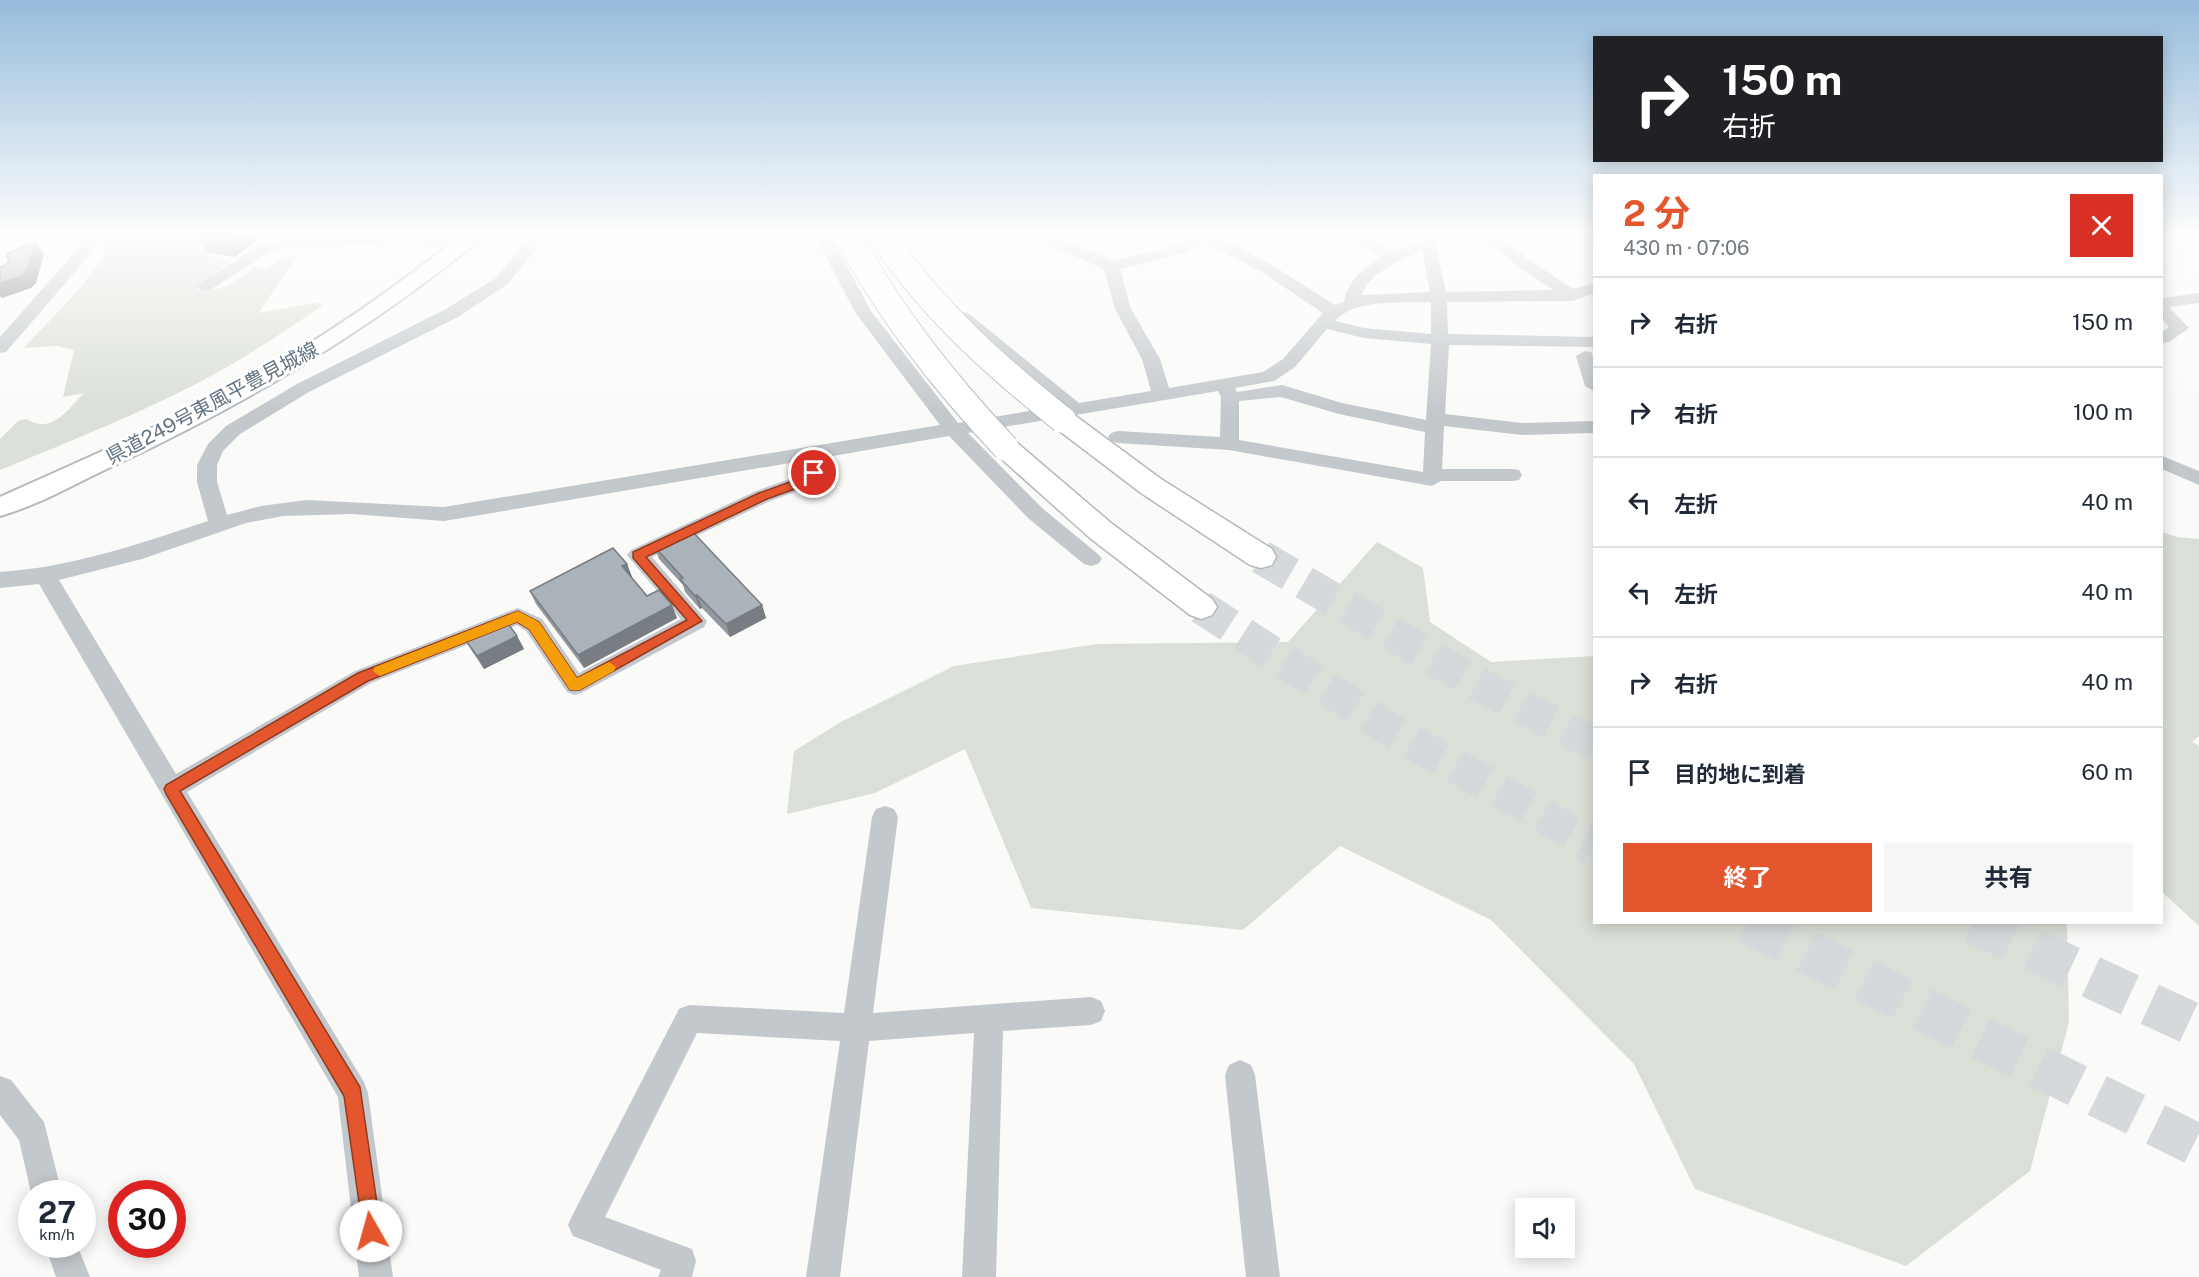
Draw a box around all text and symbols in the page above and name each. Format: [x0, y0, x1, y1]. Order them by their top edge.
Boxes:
text: 150 m [1722, 55, 1842, 104]
icon: right [1623, 60, 1701, 138]
text: 右折 [1722, 110, 1776, 142]
text: 2 分 [1623, 192, 1690, 234]
button: close [2070, 194, 2133, 257]
text: 430 m · 07:06 [1623, 236, 1750, 260]
icon: right [1623, 306, 1656, 339]
text: 150 m [2072, 309, 2133, 335]
text: 右折 [1674, 311, 1718, 337]
street label: 県道249号東風平豊見城線 [102, 337, 322, 469]
icon: right [1623, 396, 1656, 429]
text: 100 m [2073, 399, 2133, 425]
text: 右折 [1674, 401, 1718, 427]
pin [788, 447, 839, 498]
icon: arrive [797, 456, 830, 489]
icon: left [1623, 486, 1656, 519]
text: 40 m [2081, 489, 2133, 515]
text: 左折 [1674, 491, 1718, 517]
icon: left [1623, 576, 1656, 609]
text: 40 m [2081, 579, 2133, 605]
text: 左折 [1674, 581, 1718, 607]
icon: right [1623, 666, 1656, 699]
text: 40 m [2081, 669, 2133, 695]
text: 右折 [1674, 671, 1718, 697]
icon: arrive [1623, 756, 1656, 789]
text: 60 m [2082, 759, 2133, 785]
text: 目的地に到着 [1674, 761, 1806, 787]
button: 終了 [1623, 843, 1872, 912]
button: 共有 [1884, 843, 2133, 912]
speed limit sign: 30 [108, 1180, 186, 1258]
text: 27 [38, 1194, 76, 1230]
map controls [1515, 1198, 1575, 1258]
button: sound [1515, 1198, 1575, 1258]
position arrow [339, 1199, 403, 1263]
text: km/h [39, 1226, 75, 1243]

